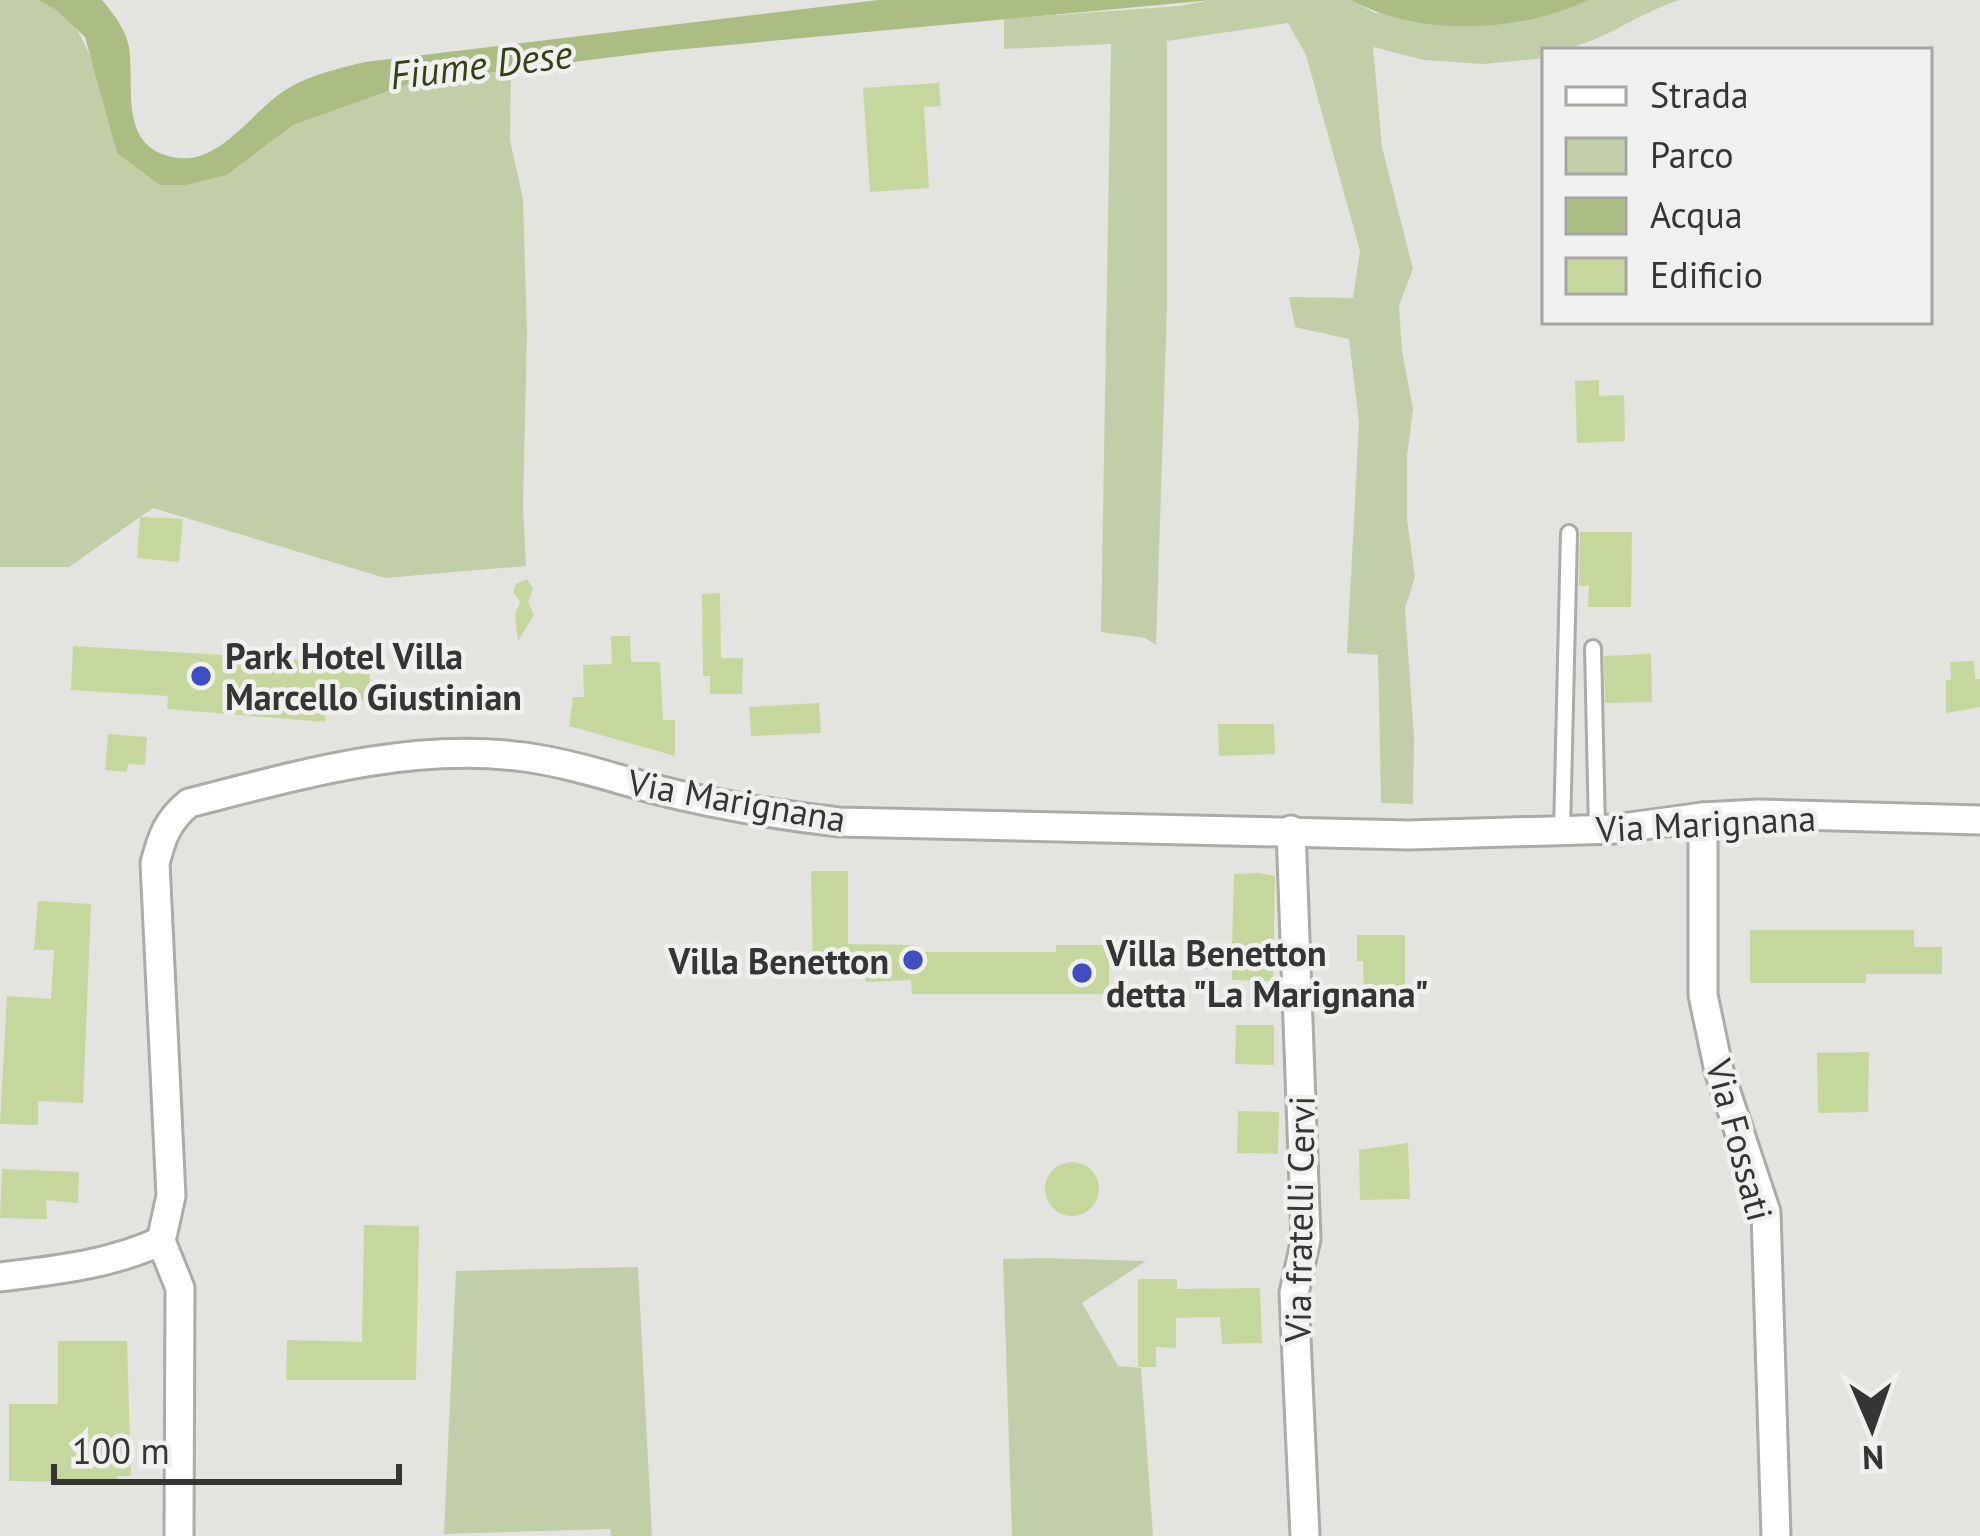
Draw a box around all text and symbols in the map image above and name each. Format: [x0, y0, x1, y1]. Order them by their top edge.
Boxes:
water label: Fiume Dese [387, 28, 575, 100]
legend [1542, 48, 1932, 324]
text: Strada [1650, 71, 1749, 118]
text: Parco [1650, 131, 1734, 178]
text: Acqua [1650, 191, 1743, 238]
text: Edificio [1650, 251, 1763, 298]
place label: Park Hotel Villa Marcello Giustinian [225, 632, 522, 720]
marker: Park Hotel Villa Marcello Giustinian [188, 663, 214, 689]
street label: Via Marignana [623, 758, 850, 842]
street label: Via Marignana [1594, 794, 1817, 852]
place label: Villa Benetton detta "La Marignana" [1105, 929, 1429, 1017]
place label: Villa Benetton [667, 937, 889, 984]
marker: Villa Benetton [900, 947, 926, 973]
marker: Villa Benetton detta "La Marignana" [1069, 960, 1095, 986]
street label: Via Fossati [1696, 1053, 1784, 1226]
street label: Via fratelli Cervi [1273, 1095, 1325, 1344]
north arrow [1812, 1368, 1932, 1488]
scale bar [54, 1410, 399, 1484]
text: 100 m [72, 1427, 170, 1474]
text: N [1861, 1437, 1885, 1480]

